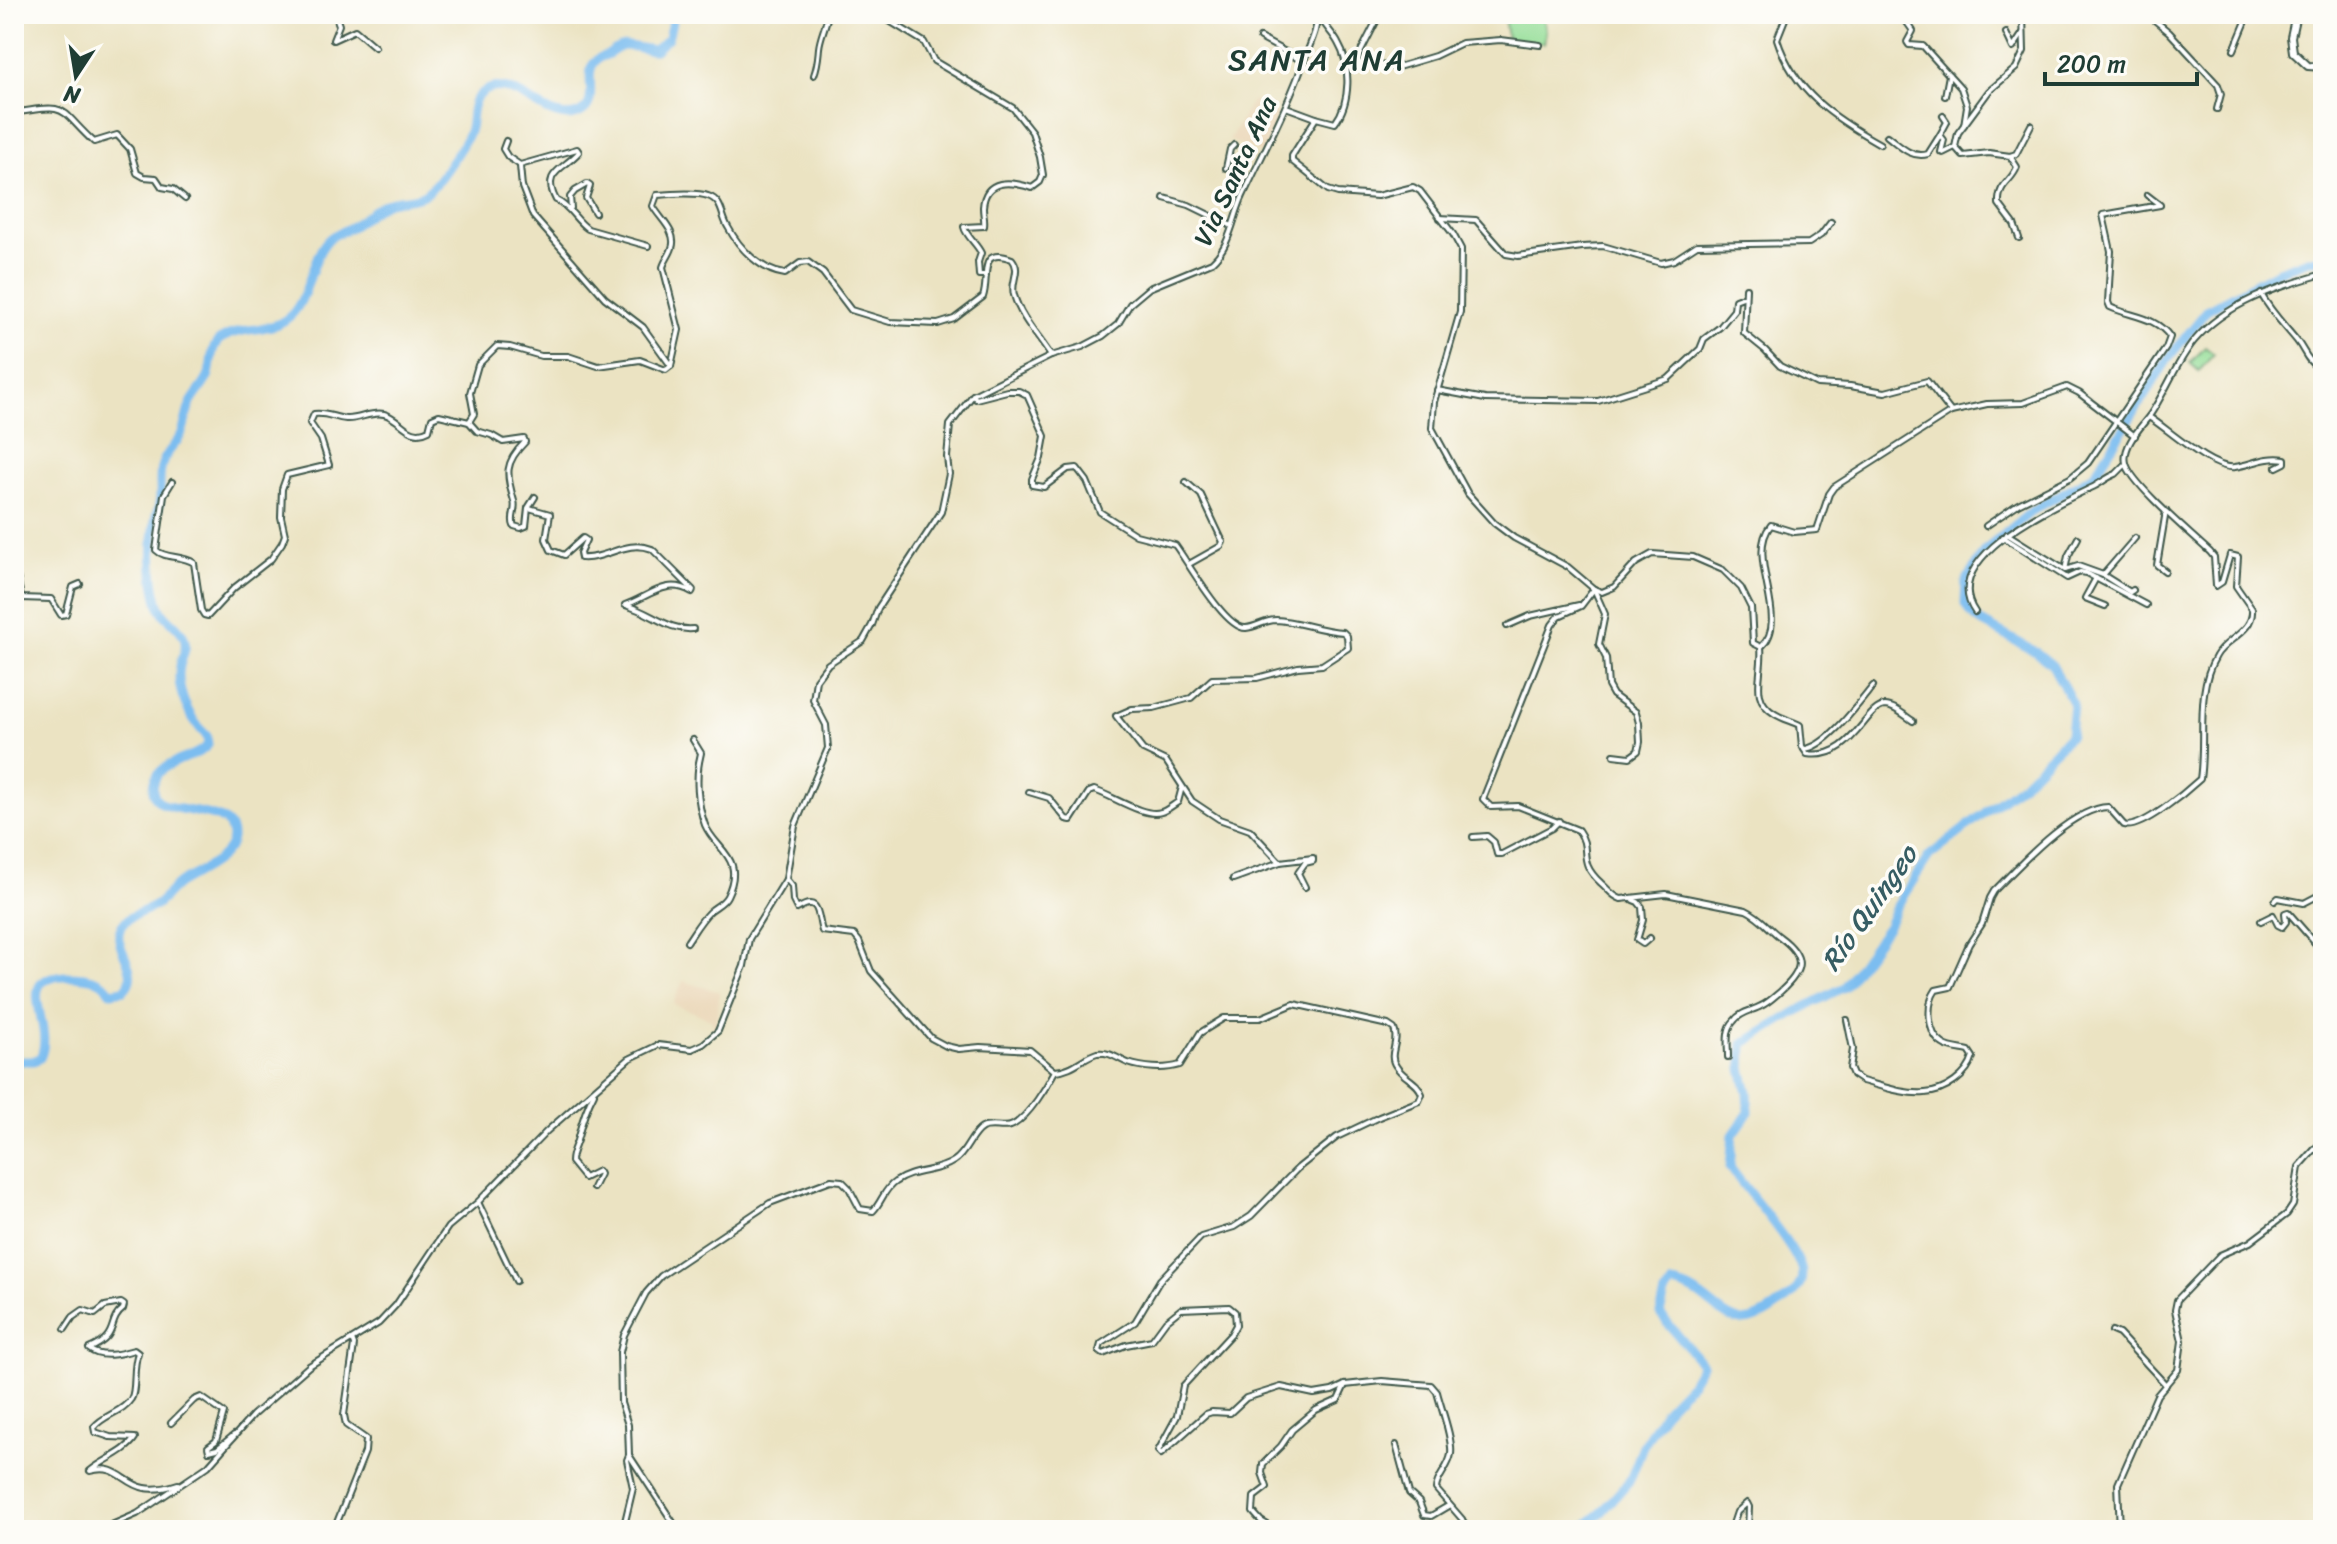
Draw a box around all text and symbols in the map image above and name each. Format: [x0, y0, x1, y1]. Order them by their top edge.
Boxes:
district label: SANTA ANA [1228, 33, 1406, 87]
north arrow [36, 36, 116, 116]
scale bar [2045, 36, 2197, 86]
text: 200 m [2057, 43, 2126, 85]
text: N [60, 74, 84, 116]
street label: Via Santa Ana [1180, 87, 1290, 254]
water label: Río Quingeo [1807, 833, 1932, 981]

